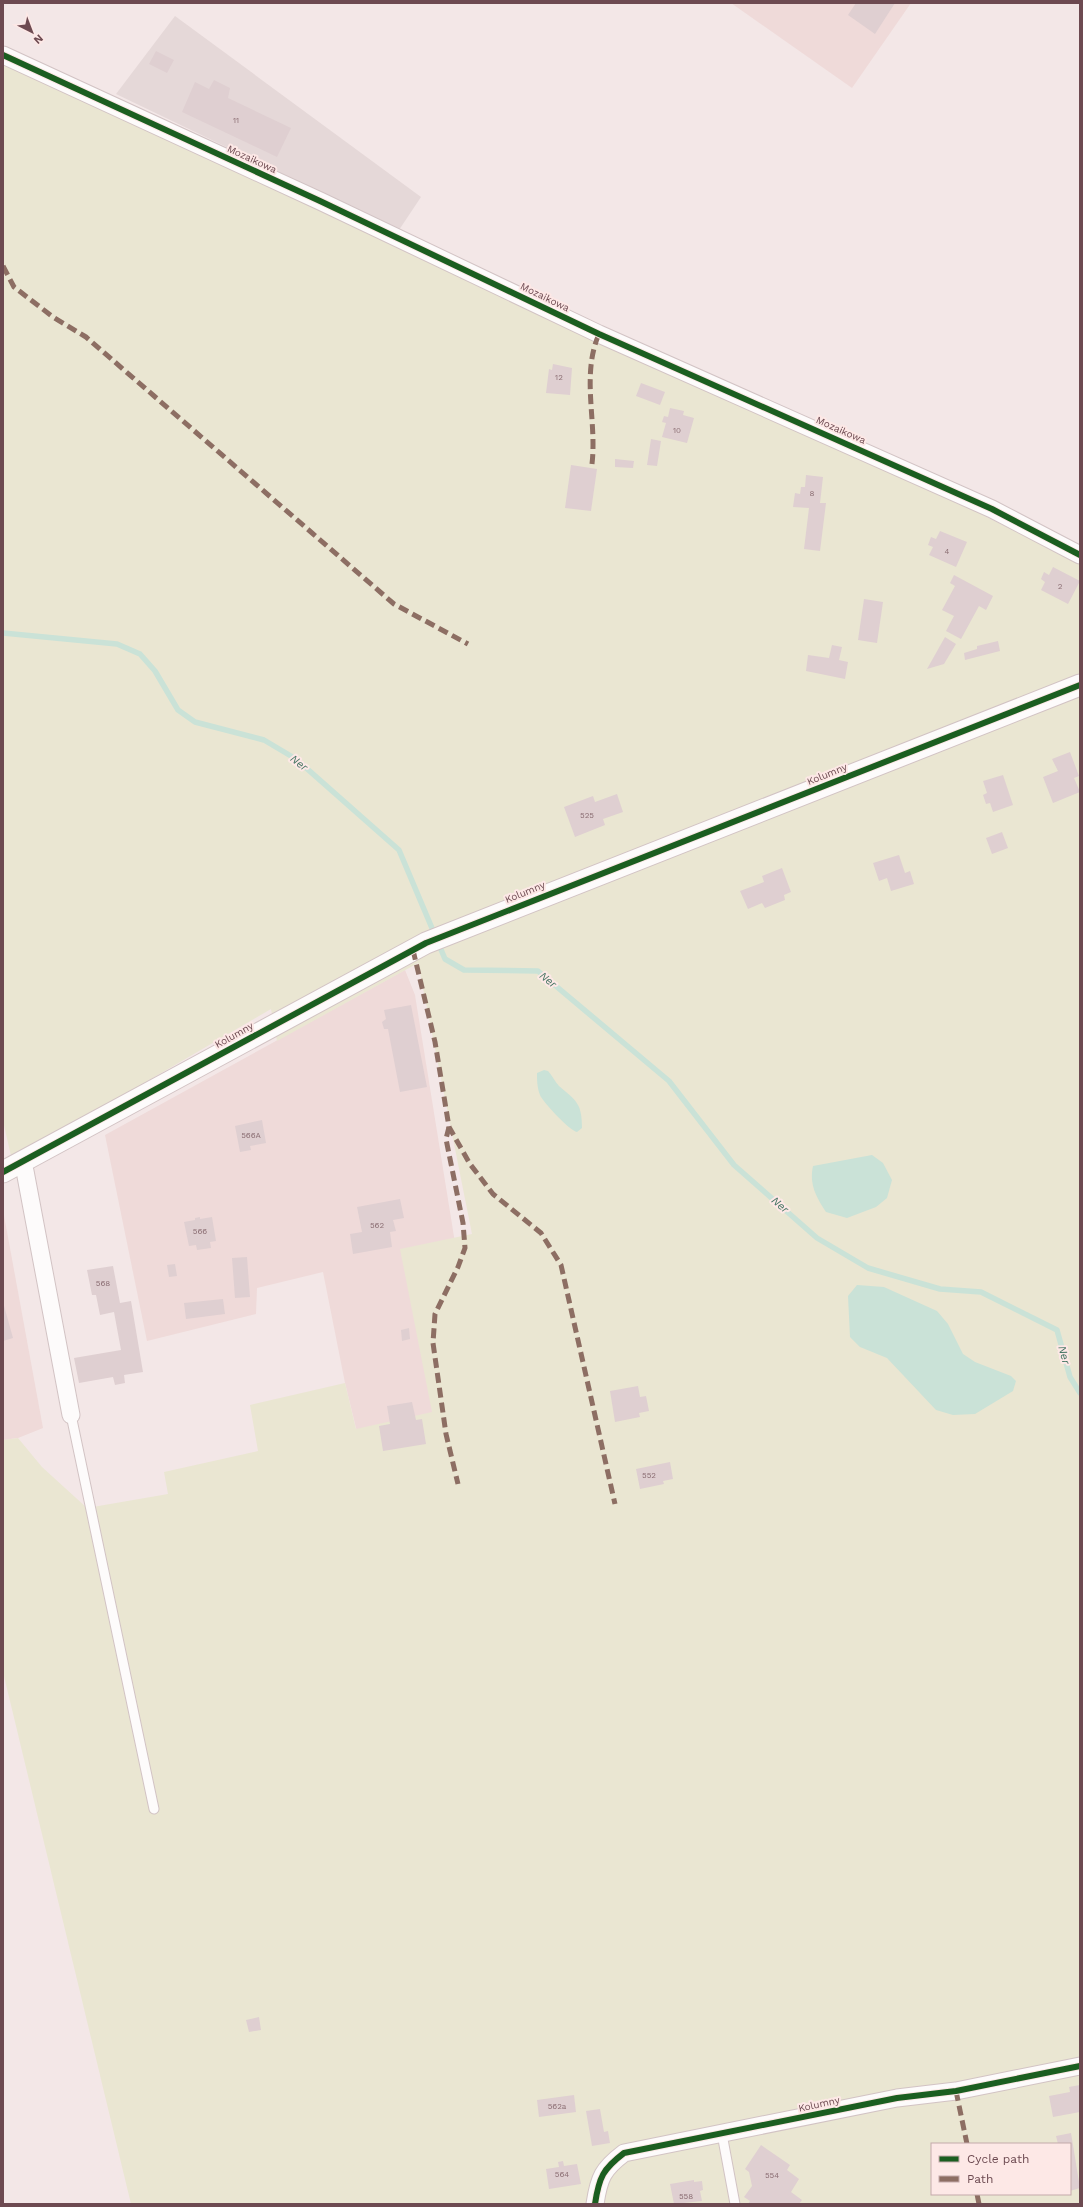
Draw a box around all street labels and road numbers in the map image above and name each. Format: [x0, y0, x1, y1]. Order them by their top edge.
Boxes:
street label: Mozaikowa [226, 143, 279, 175]
street label: Mozaikowa [519, 280, 572, 314]
street label: Mozaikowa [814, 414, 868, 446]
street label: Kolumny [805, 761, 849, 787]
street label: Kolumny [503, 879, 547, 905]
street label: Kolumny [213, 1020, 256, 1050]
street label: Kolumny [797, 2094, 842, 2114]

